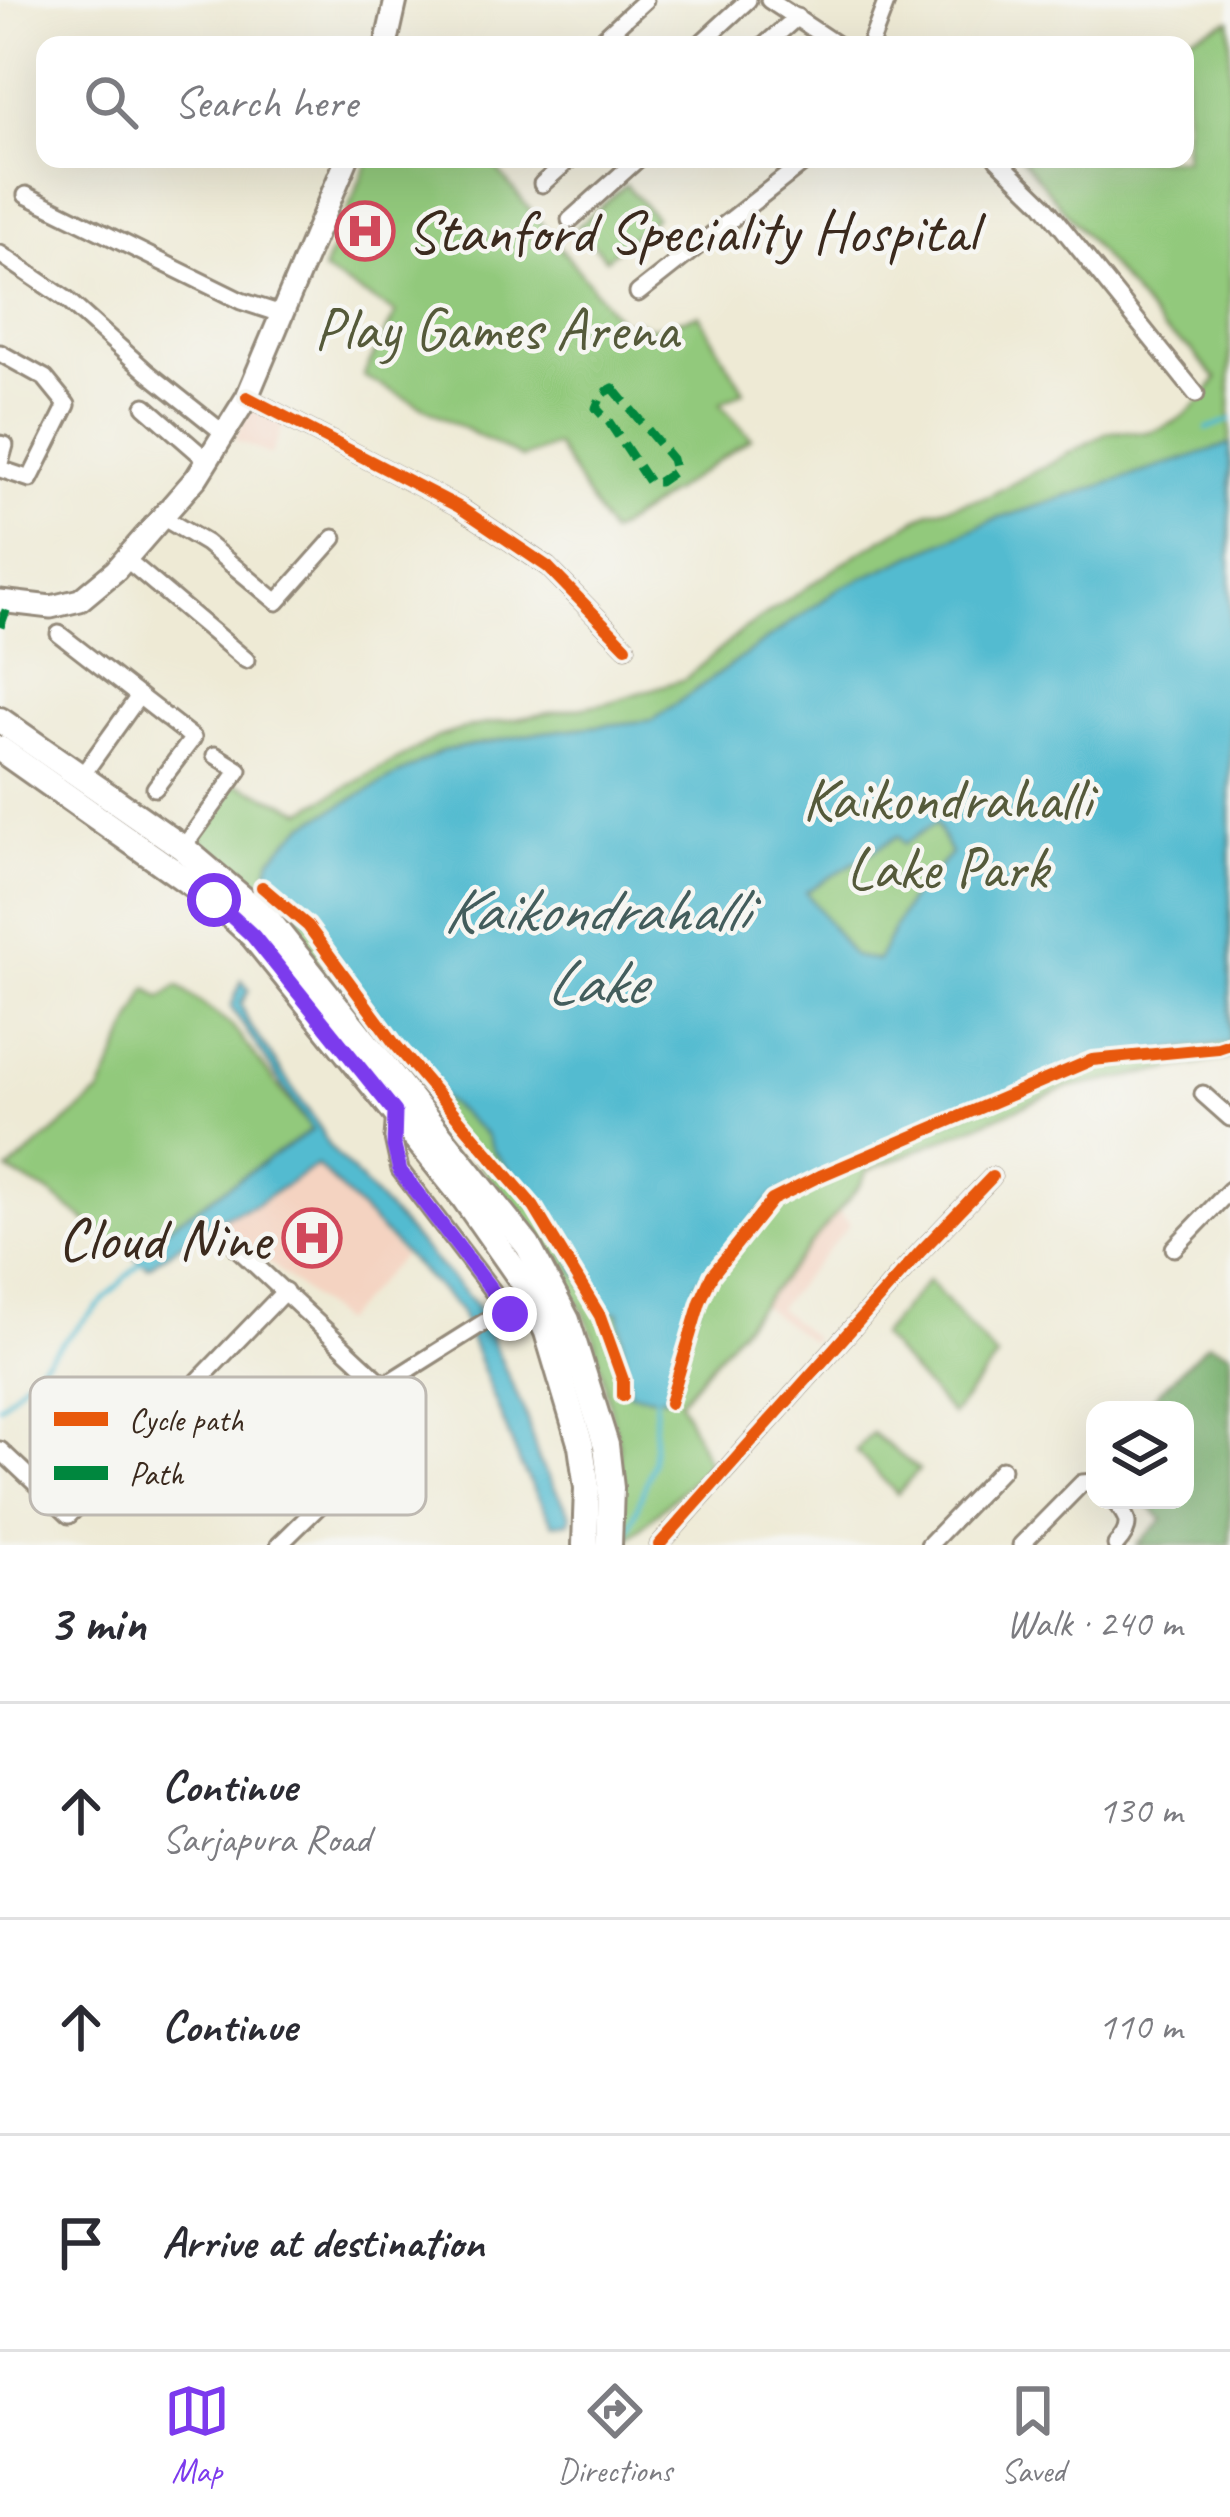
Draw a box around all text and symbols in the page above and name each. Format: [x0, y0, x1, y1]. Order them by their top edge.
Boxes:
search box [36, 36, 1194, 168]
icon: search [78, 69, 144, 135]
text: Search here [174, 74, 357, 131]
place label: Stanford Speciality Hospital [407, 194, 987, 270]
hospital icon: Stanford Speciality Hospital [334, 200, 396, 262]
park label: Play Games Arena [314, 291, 682, 367]
park label: Kaikondrahalli Lake Park [803, 761, 1098, 906]
water label: Kaikondrahalli Lake [443, 871, 762, 1022]
route start [187, 873, 241, 927]
place label: Cloud Nine [58, 1201, 274, 1277]
hospital icon: Cloud Nine [281, 1207, 343, 1269]
route end [483, 1287, 537, 1341]
legend [30, 1377, 426, 1515]
text: Cycle path [129, 1399, 244, 1441]
map controls [1086, 1401, 1194, 1509]
button: layers [1086, 1401, 1194, 1509]
text: Path [129, 1453, 185, 1495]
text: 3 min [48, 1591, 146, 1655]
text: Walk · 240 m [1006, 1599, 1182, 1648]
text: Continue [162, 1758, 296, 1815]
icon: ahead [48, 1778, 114, 1844]
text: 130 m [1098, 1786, 1182, 1835]
text: Sarjapura Road [162, 1815, 370, 1864]
icon: ahead [48, 1994, 114, 2060]
text: Continue [162, 1998, 296, 2055]
text: 110 m [1098, 2002, 1182, 2051]
icon: arrive [48, 2210, 114, 2276]
text: Arrive at destination [162, 2214, 484, 2271]
tab: Map [164, 2378, 230, 2492]
tab: Directions [558, 2378, 672, 2492]
tab: Saved [1000, 2378, 1066, 2492]

